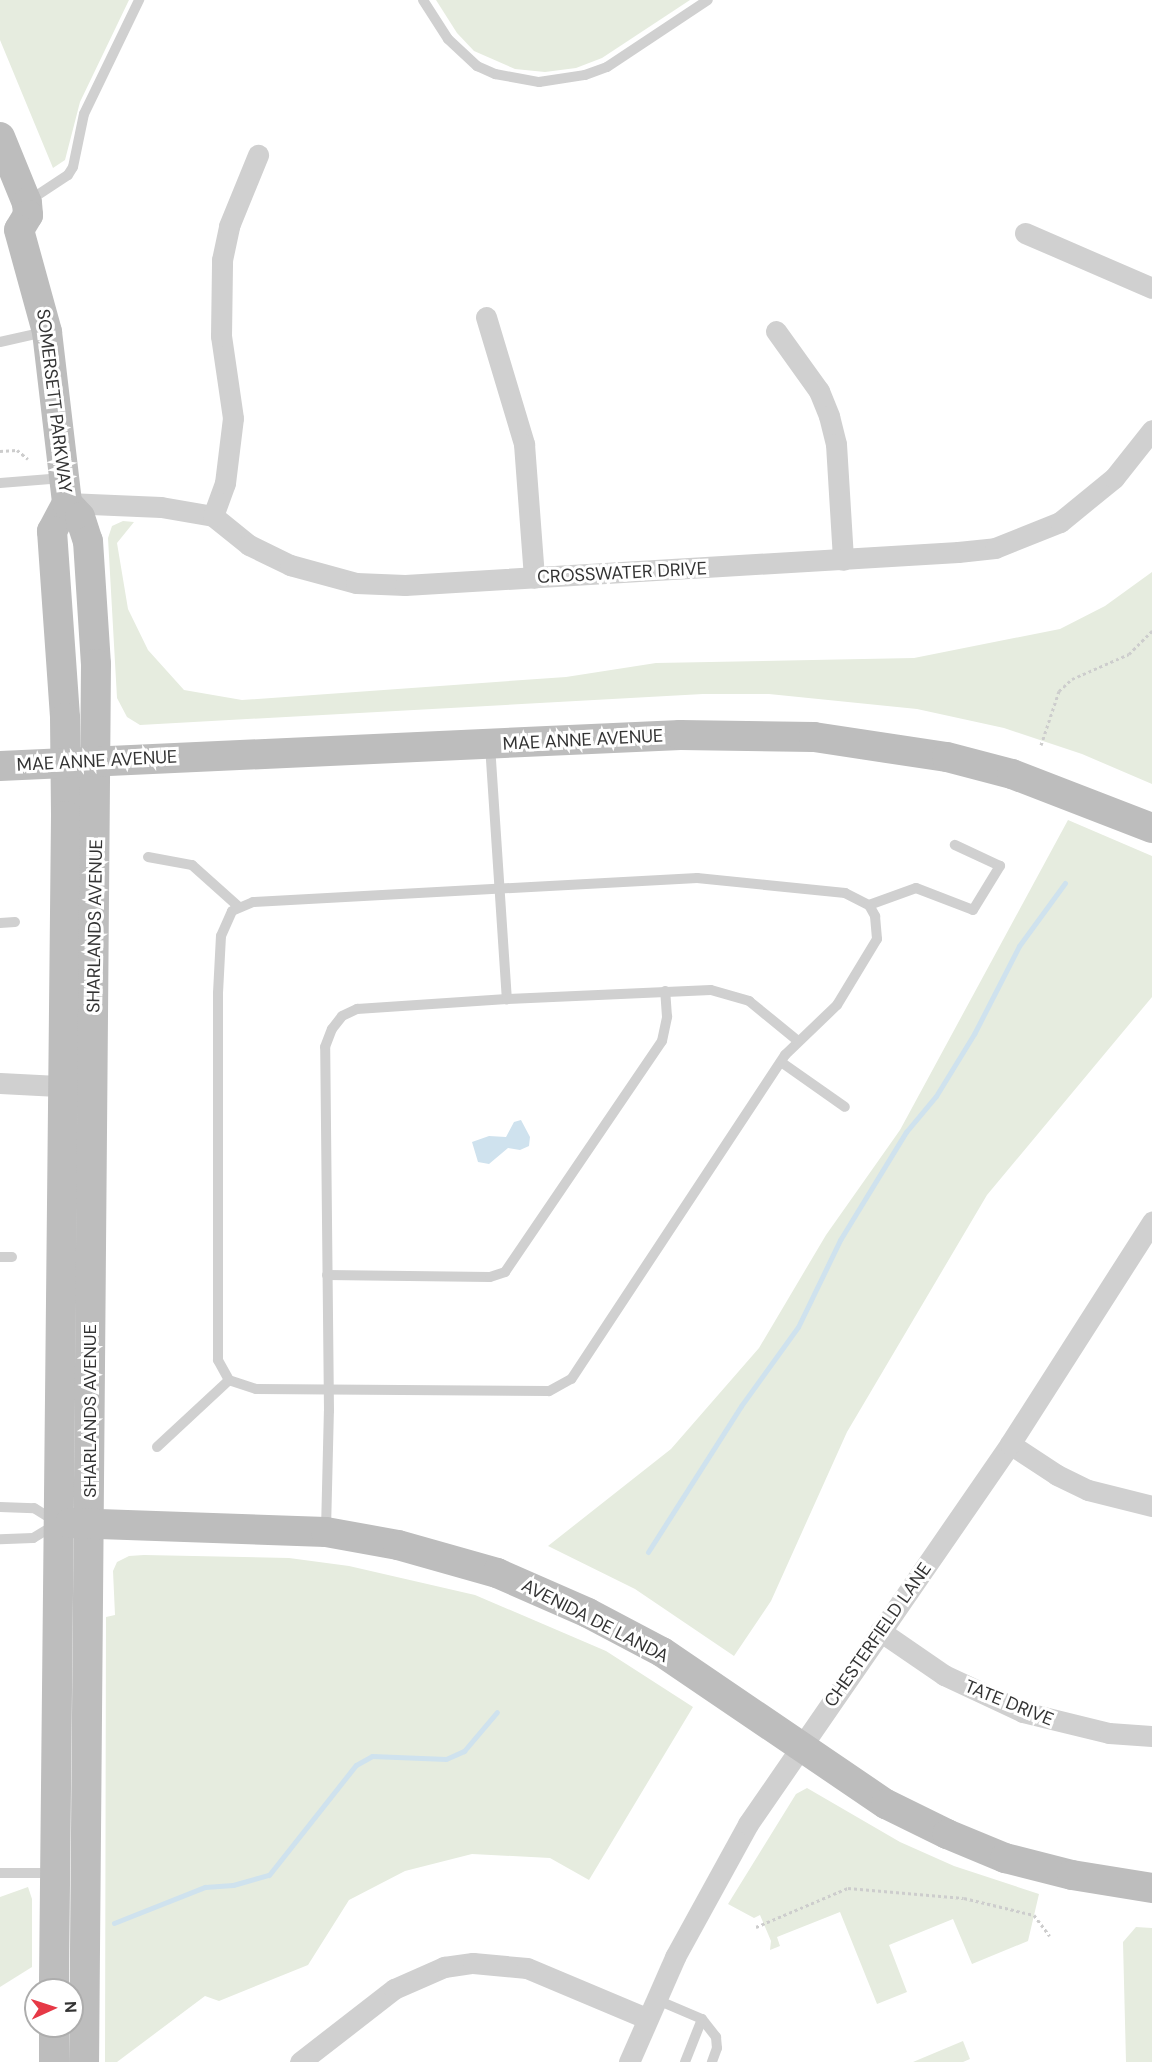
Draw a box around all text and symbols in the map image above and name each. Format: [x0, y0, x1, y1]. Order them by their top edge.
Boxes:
street label: SOMERSETT PARKWAY [32, 308, 76, 494]
street label: CROSSWATER DRIVE [537, 558, 707, 588]
street label: MAE ANNE AVENUE [502, 725, 664, 755]
street label: MAE ANNE AVENUE [16, 746, 178, 776]
street label: SHARLANDS AVENUE [83, 839, 107, 1013]
street label: SHARLANDS AVENUE [79, 1324, 101, 1498]
street label: CHESTERFIELD LANE [820, 1559, 936, 1711]
street label: AVENIDA DE LANDA [518, 1575, 672, 1667]
street label: TATE DRIVE [961, 1675, 1057, 1731]
north arrow [24, 1978, 84, 2038]
text: N [60, 2001, 81, 2014]

